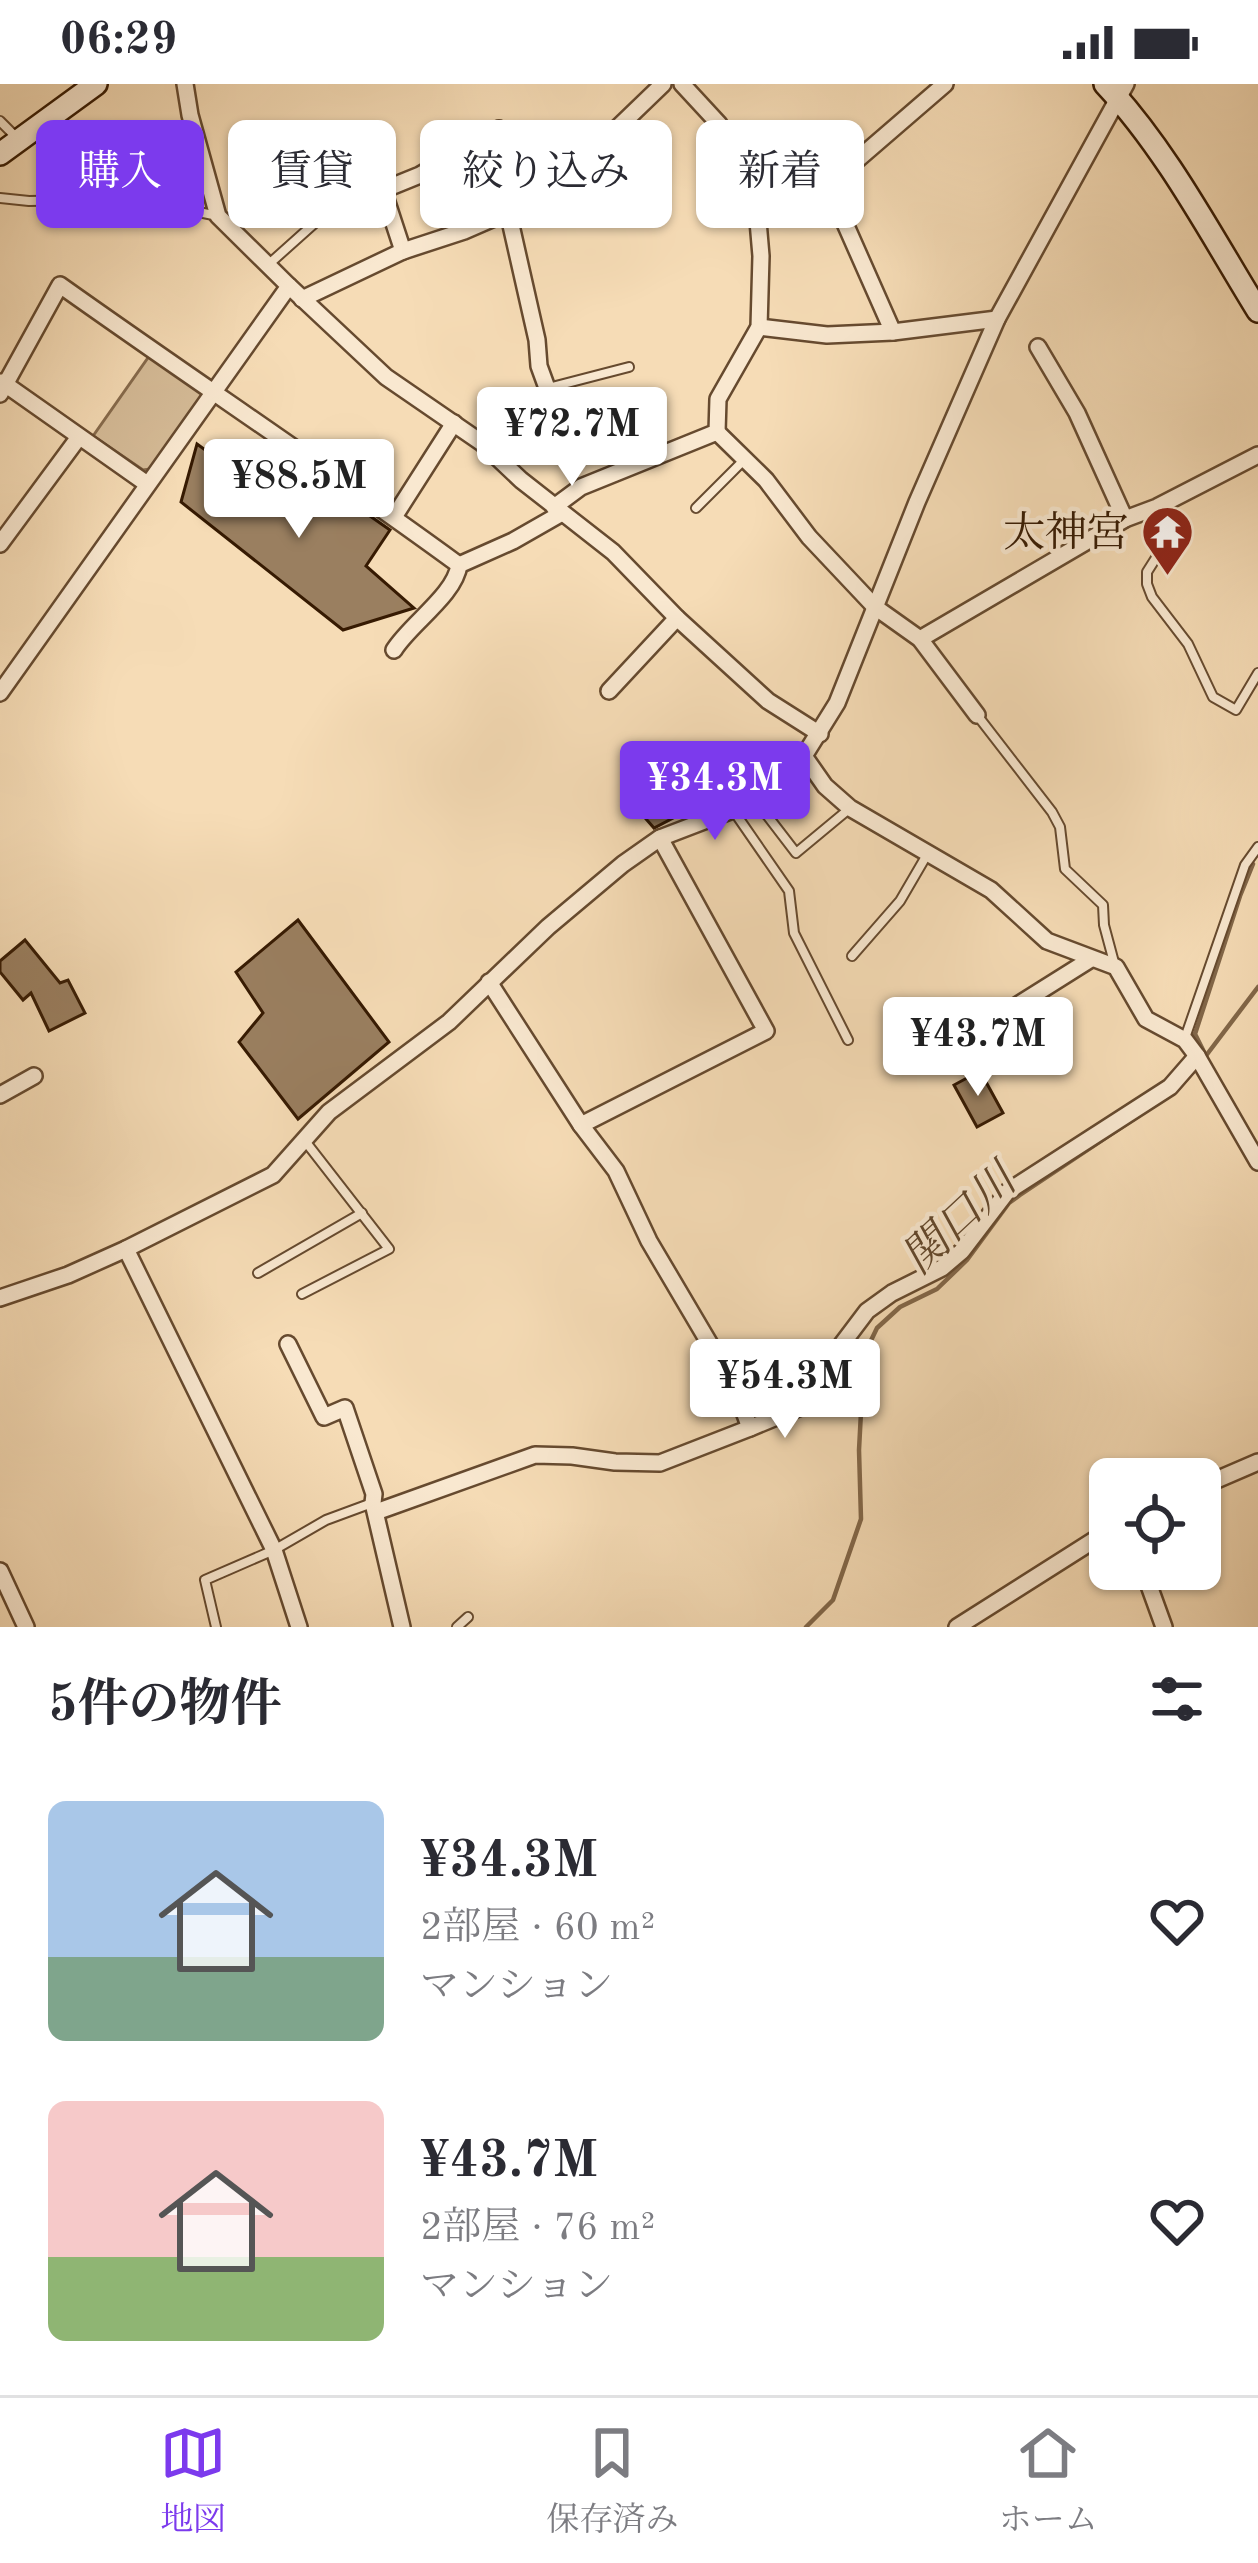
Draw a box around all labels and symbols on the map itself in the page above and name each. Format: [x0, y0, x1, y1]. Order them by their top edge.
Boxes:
pin: ¥72.7M [474, 387, 670, 489]
pin: ¥88.5M [201, 439, 397, 541]
temple icon: 太神宮 [1140, 503, 1196, 577]
place label: 太神宮 [1003, 510, 1129, 556]
pin: ¥34.3M [617, 741, 813, 843]
pin: ¥43.7M [880, 997, 1076, 1099]
water label: 関口川 [894, 1153, 1029, 1284]
pin: ¥54.3M [687, 1339, 883, 1441]

